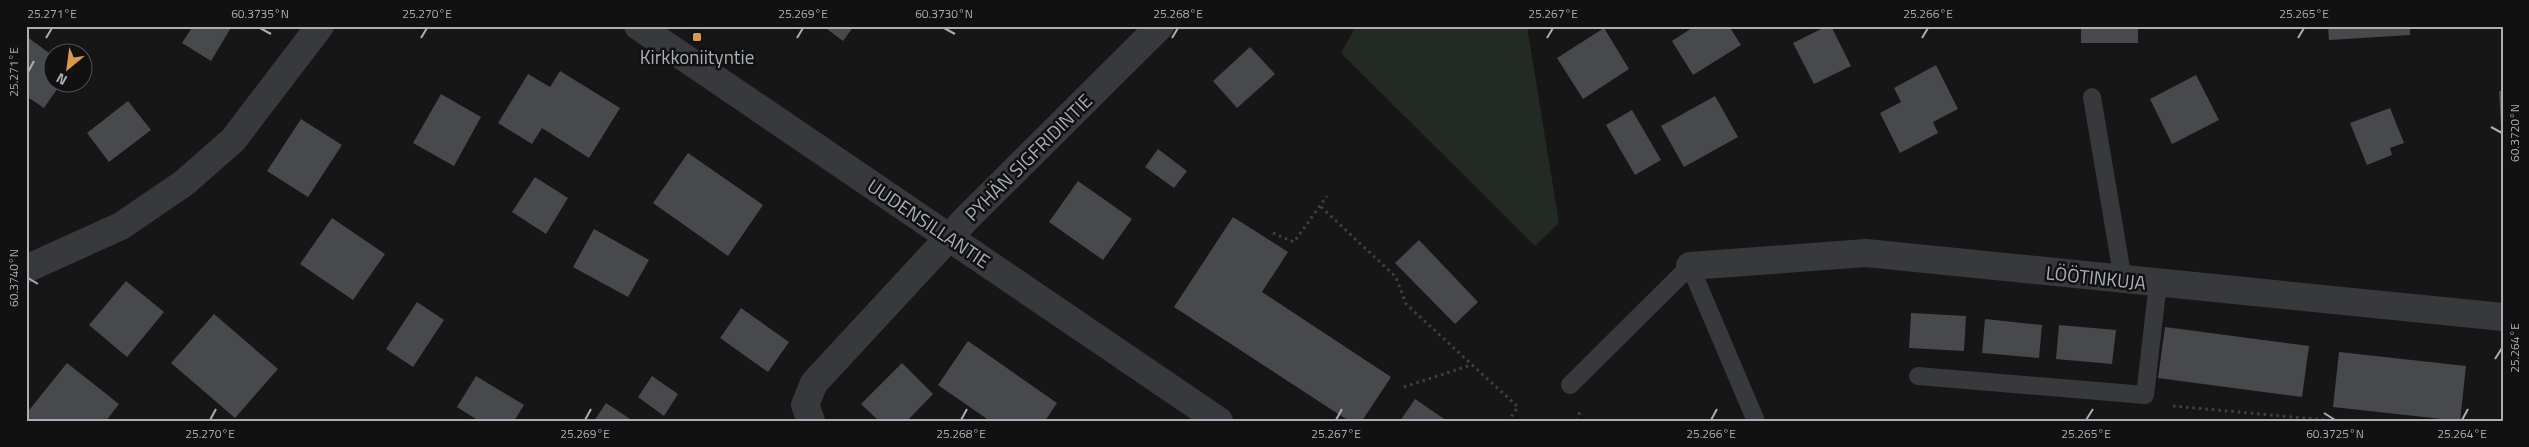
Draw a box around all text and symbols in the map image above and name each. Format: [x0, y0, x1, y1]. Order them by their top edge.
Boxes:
text: 25.271°E [27, 4, 77, 23]
text: 60.3735°N [231, 4, 289, 23]
text: 25.270°E [402, 4, 452, 23]
text: 25.269°E [778, 4, 828, 23]
text: 60.3730°N [915, 4, 973, 23]
text: 25.268°E [1153, 4, 1203, 23]
text: 25.267°E [1528, 4, 1578, 23]
text: 25.266°E [1903, 4, 1953, 23]
text: 25.265°E [2279, 4, 2329, 23]
marker: Kirkkoniityntie [691, 31, 703, 43]
north arrow [42, 42, 92, 92]
place label: Kirkkoniityntie [640, 42, 754, 71]
text: 25.271°E [4, 47, 23, 97]
text: N [52, 68, 71, 91]
street label: PYHÄN SIGFRIDINTIE [958, 87, 1098, 227]
text: 60.3720°N [2505, 104, 2524, 162]
street label: UUDENSILLANTIE [862, 171, 996, 275]
text: 60.3740°N [4, 249, 23, 307]
street label: LÖÖTINKUJA [2045, 257, 2147, 297]
text: 25.264°E [2505, 323, 2524, 373]
text: 25.270°E [185, 424, 235, 443]
text: 25.269°E [560, 424, 610, 443]
text: 25.268°E [936, 424, 986, 443]
text: 25.267°E [1311, 424, 1361, 443]
text: 25.266°E [1686, 424, 1736, 443]
text: 25.265°E [2061, 424, 2111, 443]
text: 60.3725°N [2306, 424, 2364, 443]
text: 25.264°E [2437, 424, 2487, 443]

